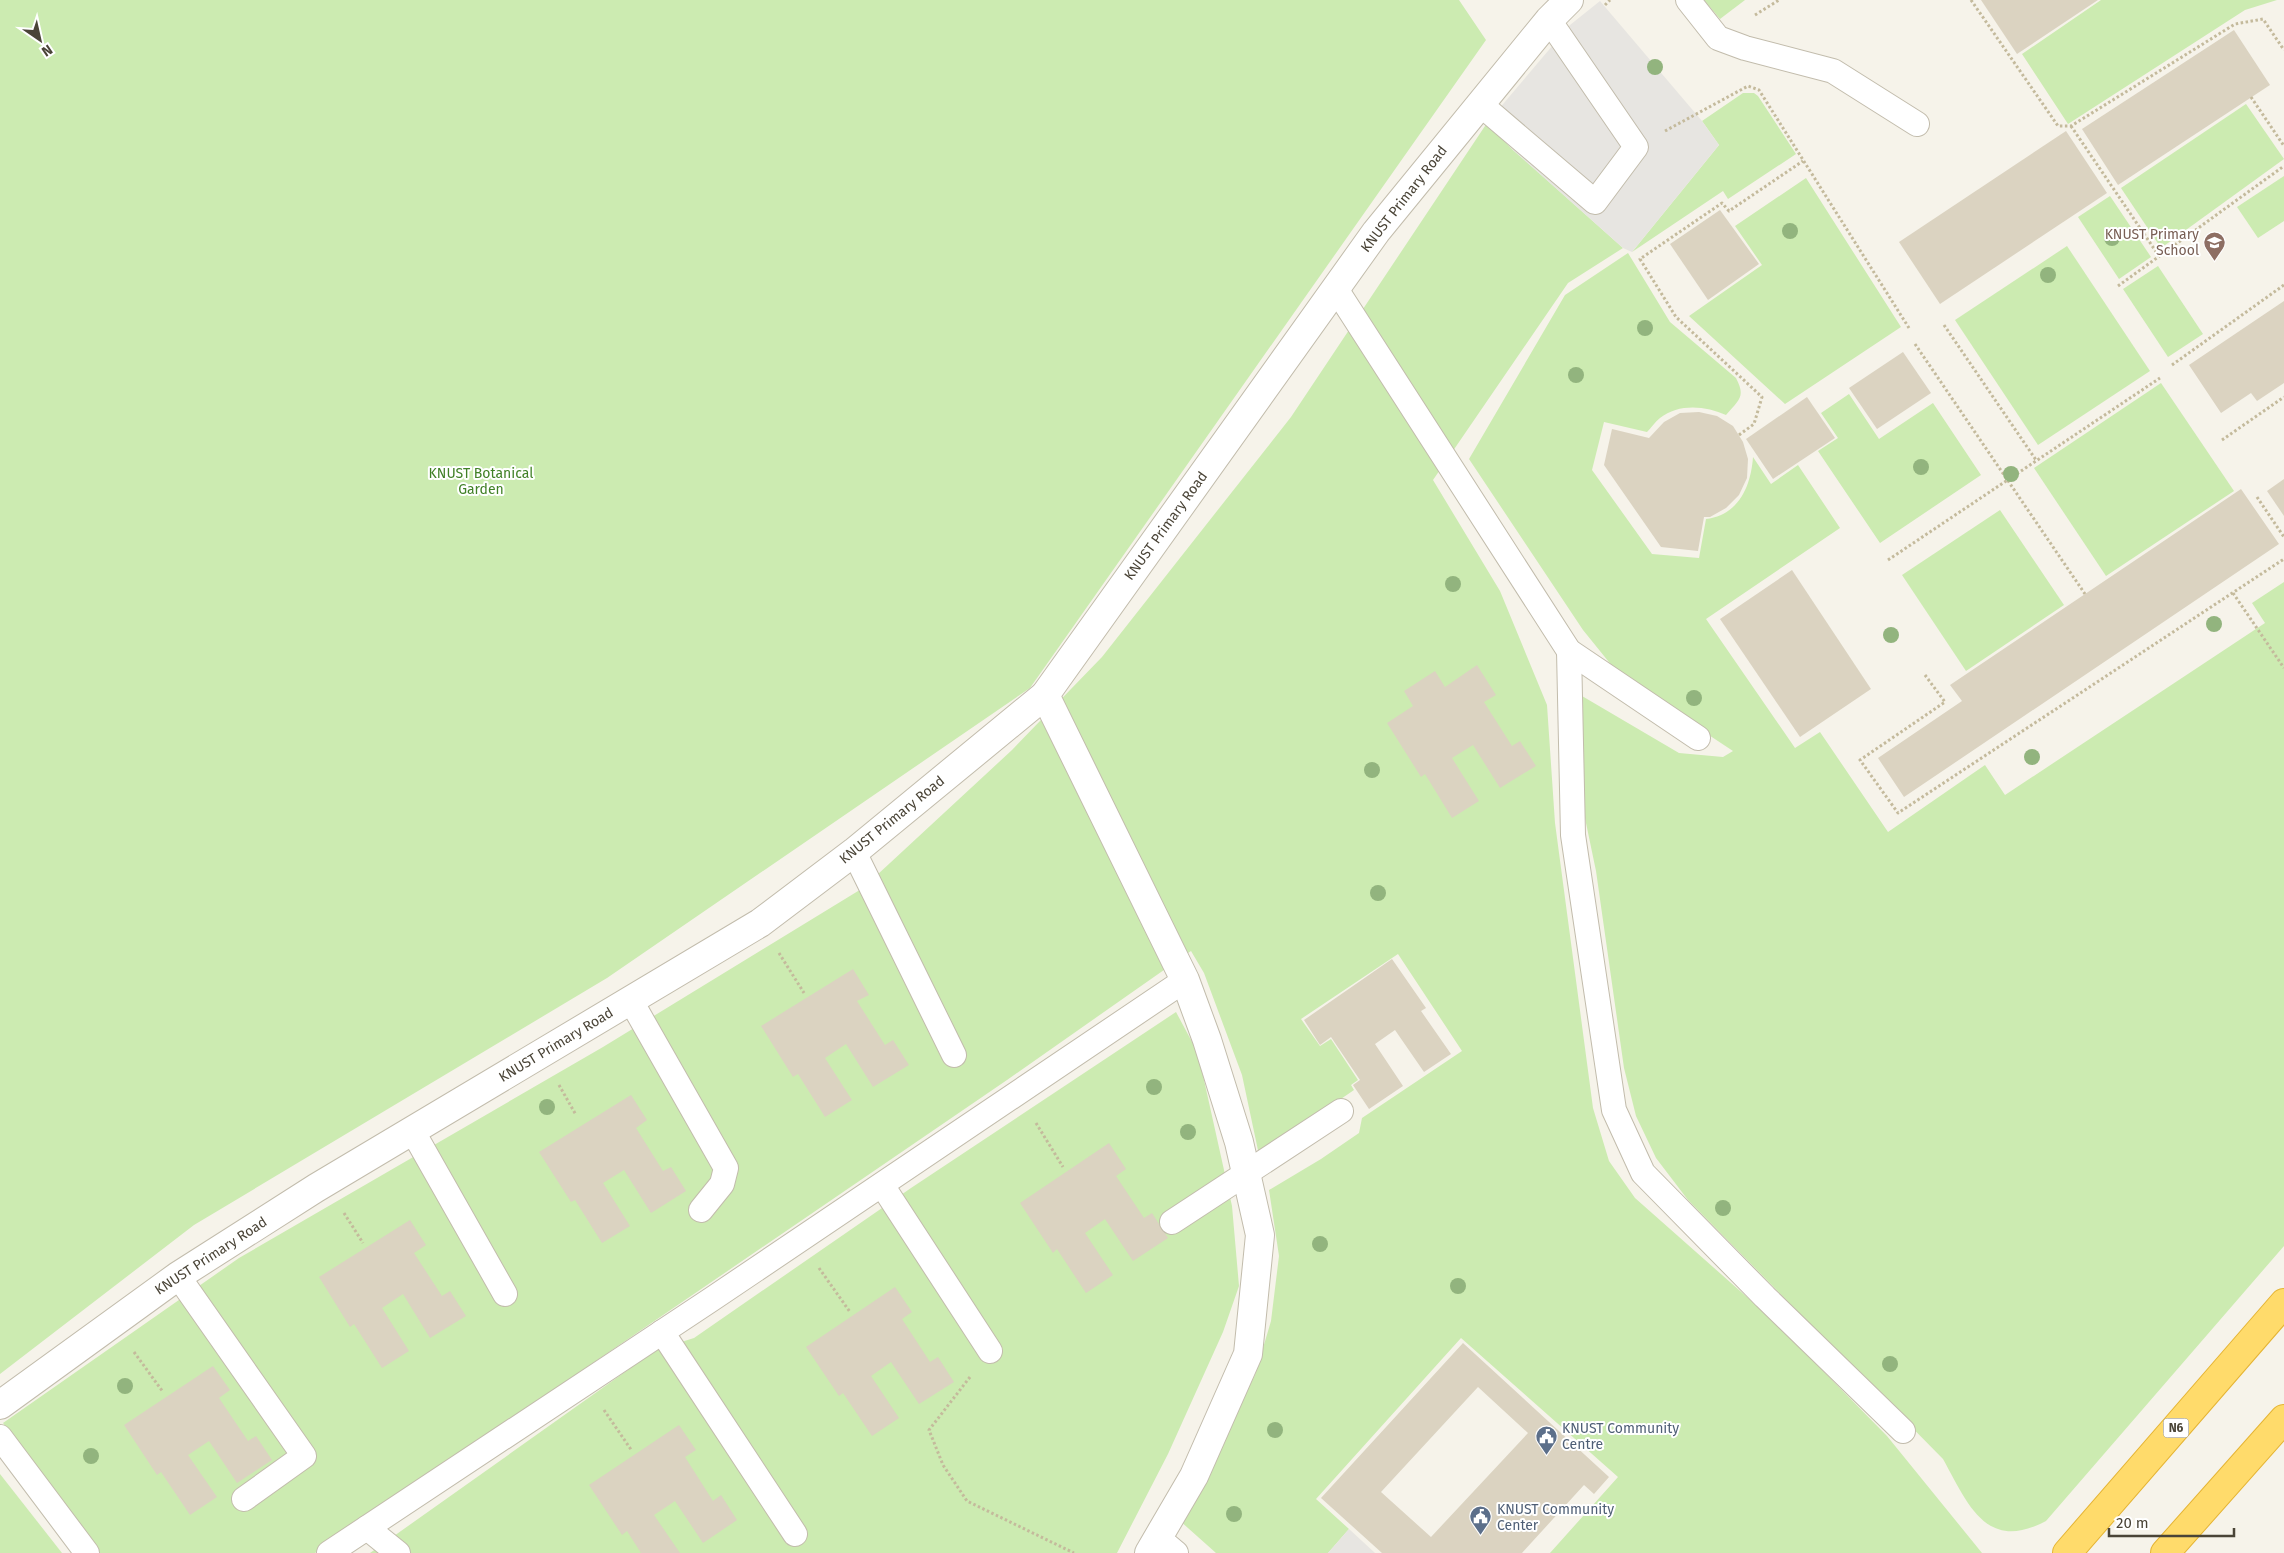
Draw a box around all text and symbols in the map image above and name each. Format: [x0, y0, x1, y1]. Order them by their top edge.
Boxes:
north arrow [15, 15, 65, 65]
text: N [38, 41, 56, 60]
street label: KNUST Primary Road [1357, 142, 1451, 256]
place label: KNUST Primary School [2105, 226, 2199, 259]
school or university icon: KNUST Primary School [2203, 230, 2227, 261]
park label: KNUST Botanical Garden [429, 465, 533, 498]
street label: KNUST Primary Road [1121, 468, 1211, 584]
street label: KNUST Primary Road [836, 772, 948, 868]
street label: KNUST Primary Road [496, 1004, 616, 1086]
street label: KNUST Primary Road [152, 1213, 270, 1299]
road number: N6 [2164, 1419, 2188, 1438]
place label: KNUST Community Centre [1562, 1420, 1679, 1453]
public building icon: KNUST Community Centre [1534, 1424, 1558, 1455]
place label: KNUST Community Center [1497, 1501, 1614, 1534]
public building icon: KNUST Community Center [1469, 1505, 1493, 1536]
scale bar [2109, 1506, 2234, 1538]
text: 20 m [2116, 1514, 2149, 1532]

